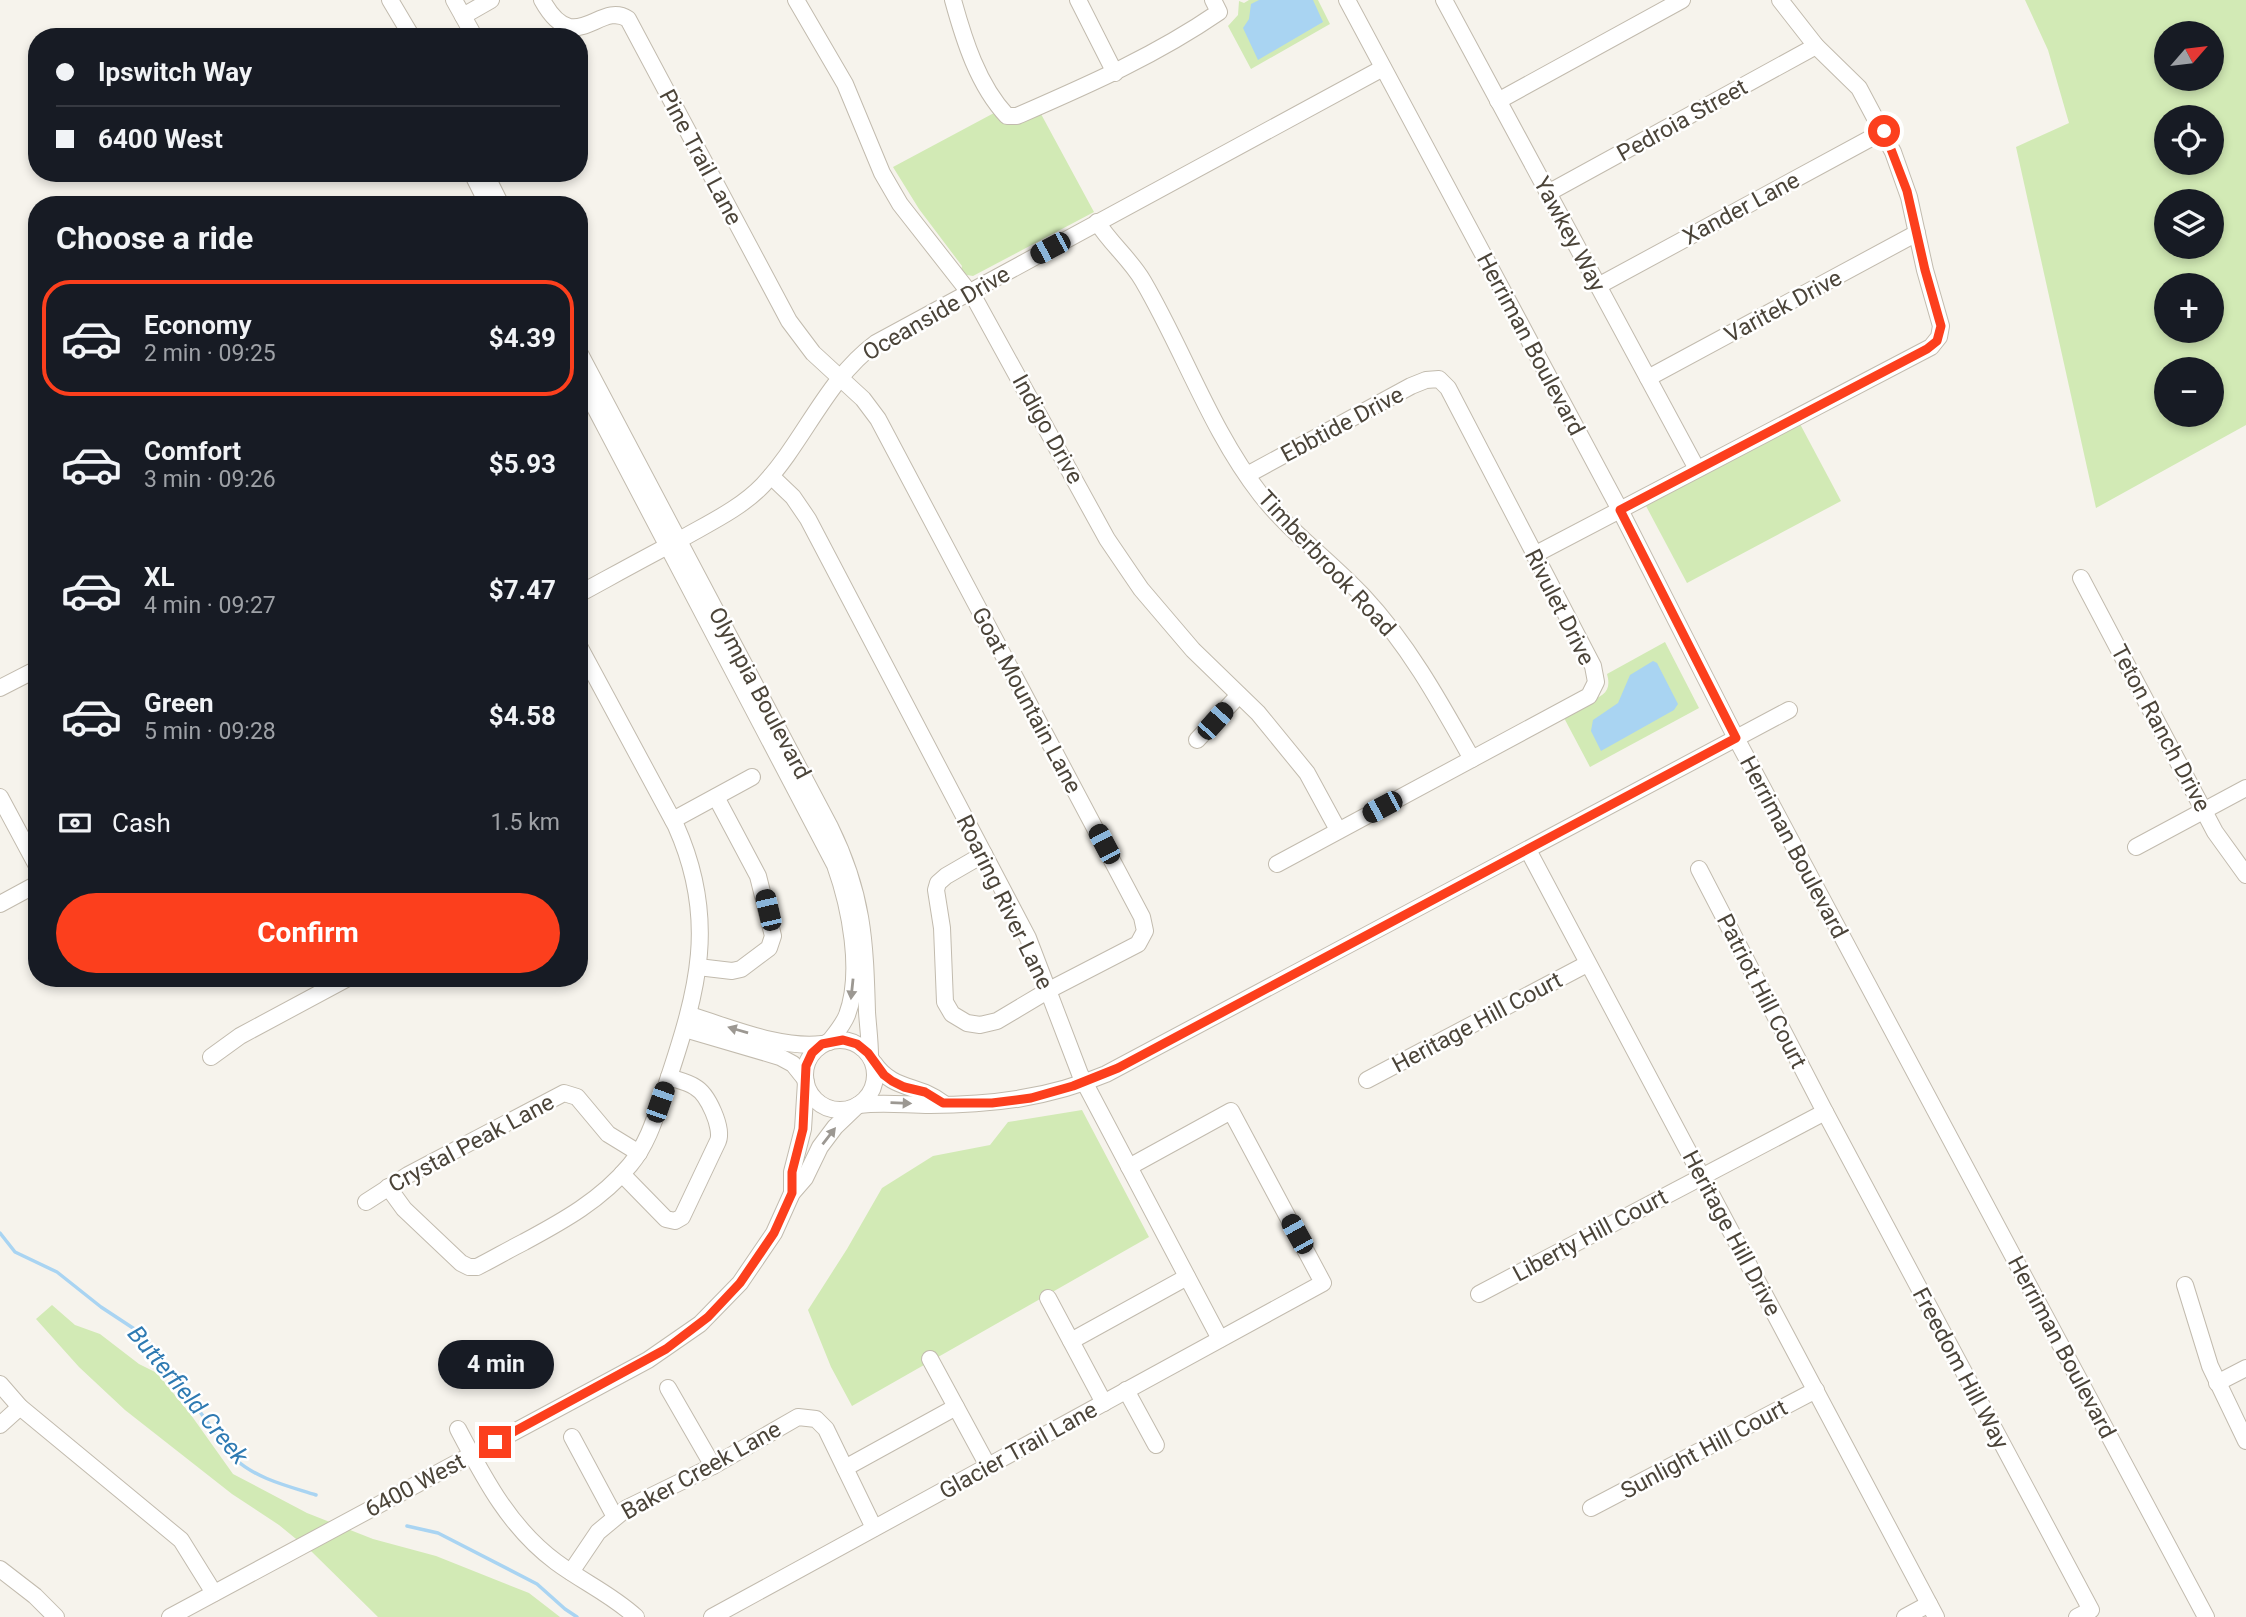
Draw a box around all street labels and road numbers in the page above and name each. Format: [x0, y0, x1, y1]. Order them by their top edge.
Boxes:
street label: Pedroia Street [1612, 74, 1752, 167]
street label: Pine Trail Lane [654, 85, 748, 230]
street label: Xander Lane [1678, 166, 1804, 250]
street label: Yawkey Way [1528, 172, 1611, 296]
street label: Herriman Boulevard [1471, 248, 1590, 440]
street label: Oceanside Drive [858, 260, 1015, 366]
street label: Varitek Drive [1720, 264, 1846, 349]
street label: Indigo Drive [1006, 370, 1089, 489]
street label: Ebbtide Drive [1276, 381, 1408, 468]
street label: Timberbrook Road [1252, 485, 1401, 642]
street label: Rivulet Drive [1519, 545, 1600, 670]
street label: Olympia Boulevard [703, 603, 816, 784]
street label: Goat Mountain Lane [966, 603, 1087, 798]
street label: Teton Ranch Drive [2105, 640, 2216, 816]
street label: Herriman Boulevard [1734, 751, 1853, 943]
street label: Roaring River Lane [951, 811, 1058, 994]
street label: Patriot Hill Court [1711, 909, 1812, 1073]
street label: Heritage Hill Court [1388, 966, 1567, 1079]
street label: Crystal Peak Lane [384, 1088, 558, 1198]
street label: Heritage Hill Drive [1677, 1146, 1787, 1321]
street label: Liberty Hill Court [1508, 1183, 1672, 1288]
street label: Herriman Boulevard [2002, 1251, 2121, 1443]
street label: Freedom Hill Way [1907, 1283, 2014, 1453]
street label: Sunlight Hill Court [1616, 1394, 1792, 1505]
street label: Glacier Trail Lane [935, 1396, 1102, 1505]
street label: Baker Creek Lane [617, 1415, 786, 1525]
street label: 6400 West [361, 1448, 470, 1523]

